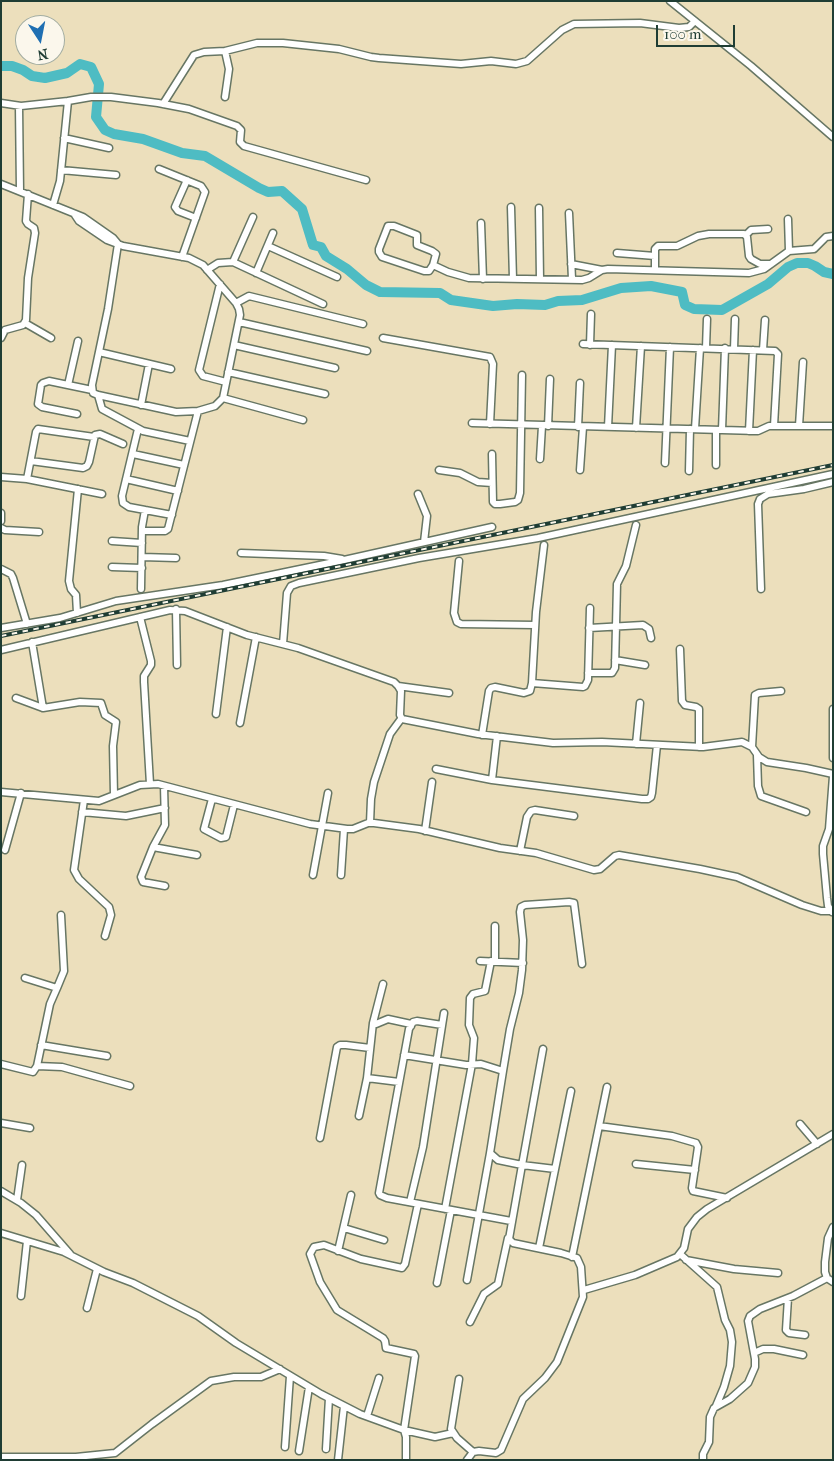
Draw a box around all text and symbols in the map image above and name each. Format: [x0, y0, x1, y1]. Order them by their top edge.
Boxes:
north arrow [15, 15, 65, 65]
scale bar [659, 15, 738, 47]
text: 100 m [664, 25, 702, 43]
text: N [36, 45, 50, 64]

